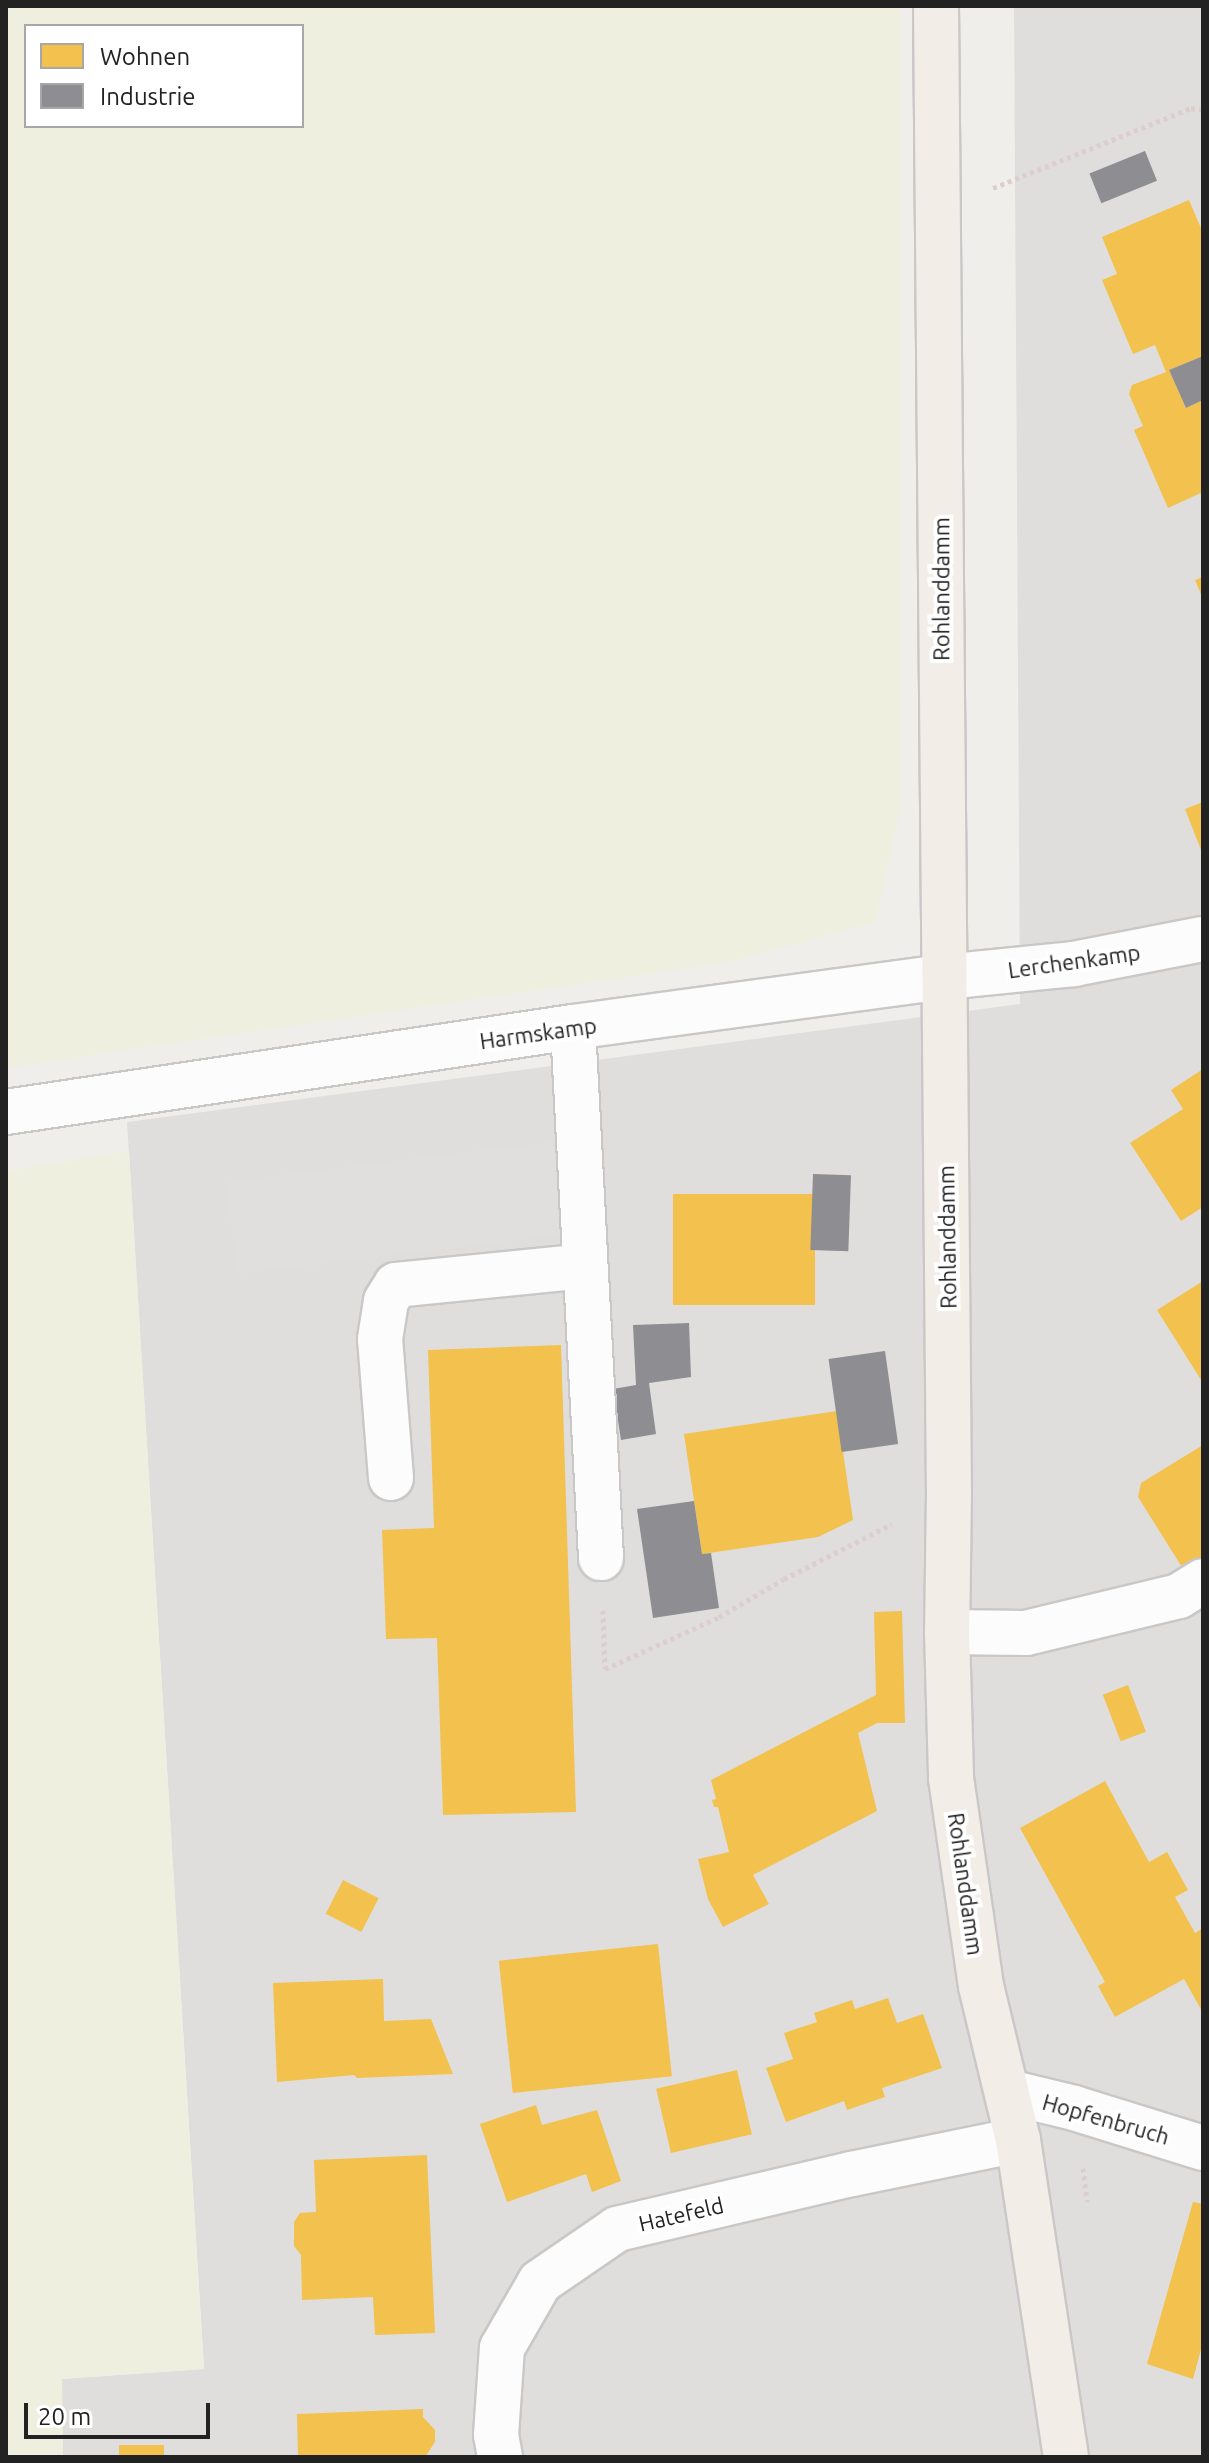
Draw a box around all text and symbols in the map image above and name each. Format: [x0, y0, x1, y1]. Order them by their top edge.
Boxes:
legend [24, 24, 304, 128]
text: Wohnen [100, 43, 190, 70]
text: Industrie [100, 83, 196, 110]
street label: Rohlanddamm [928, 517, 954, 661]
street label: Lerchenkamp [1006, 939, 1142, 983]
street label: Harmskamp [478, 1012, 598, 1054]
street label: Rohlanddamm [933, 1165, 961, 1309]
street label: Rohlanddamm [943, 1811, 989, 1957]
street label: Hopfenbruch [1040, 2088, 1172, 2150]
street label: Hatefeld [636, 2191, 726, 2237]
scale bar [28, 2387, 214, 2437]
text: 20 m [38, 2403, 91, 2430]

